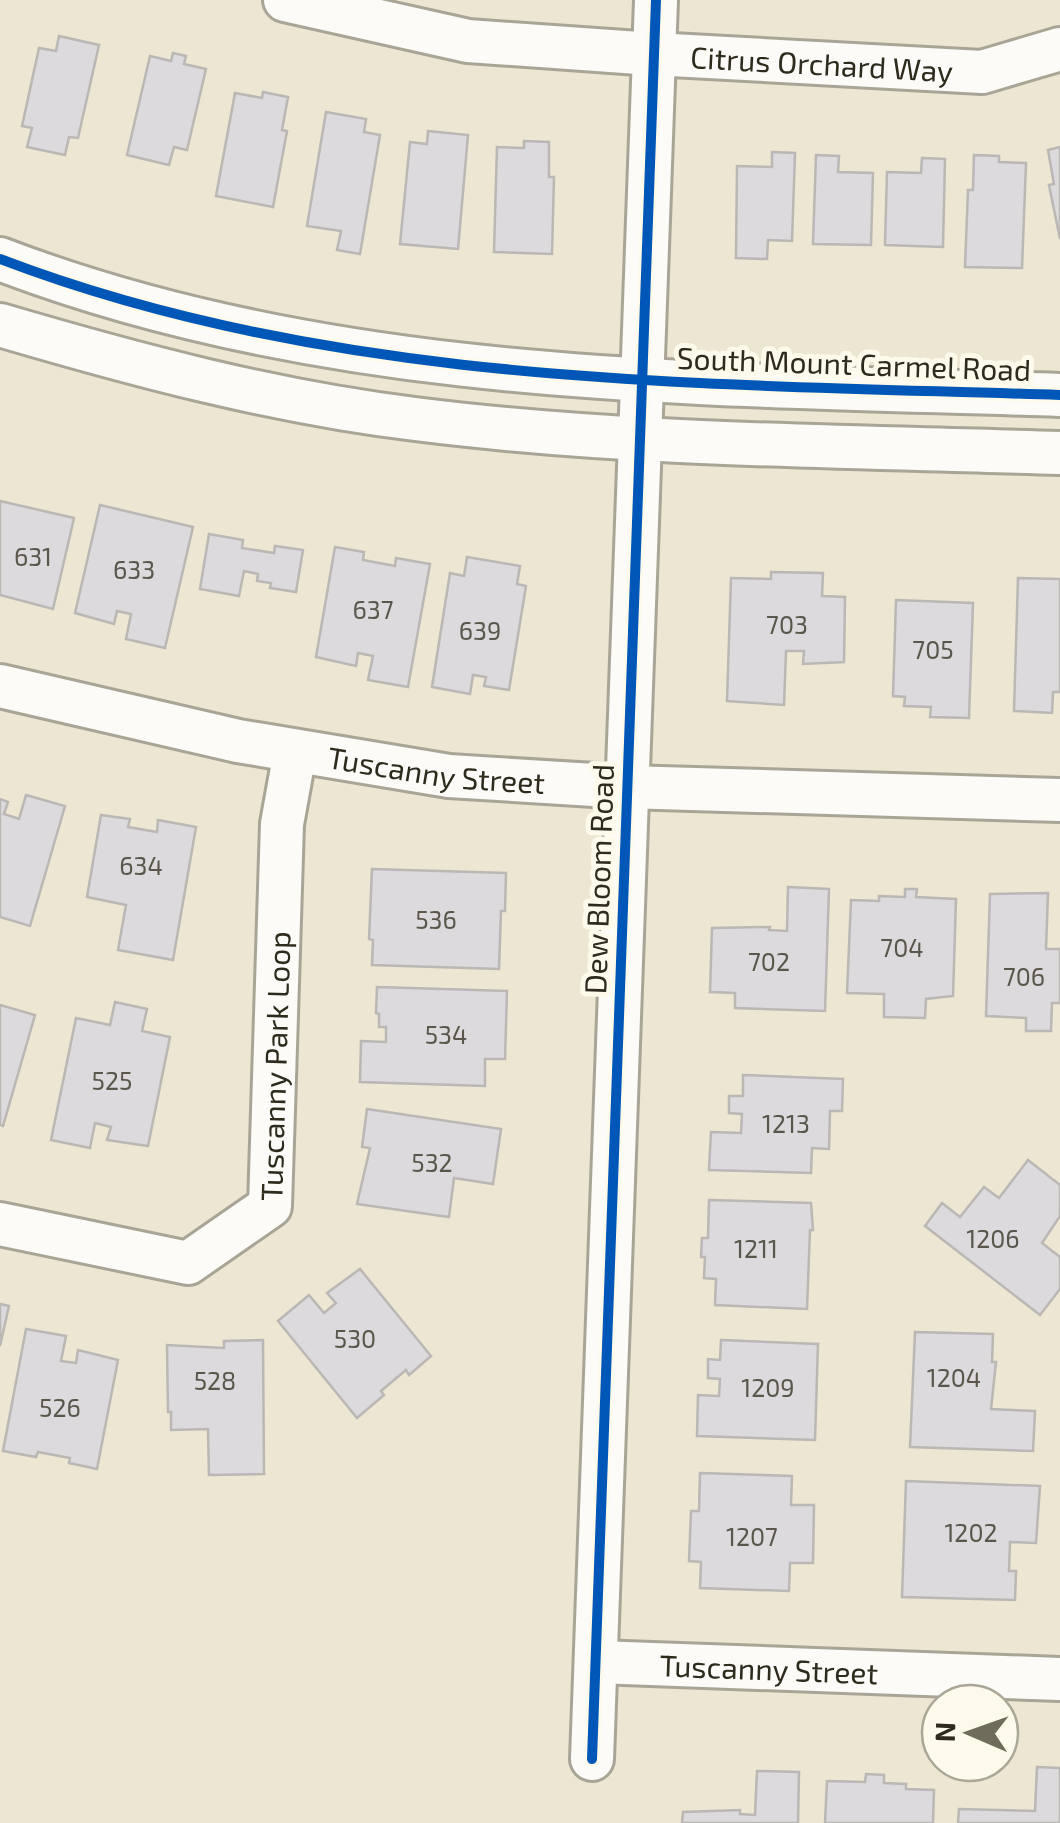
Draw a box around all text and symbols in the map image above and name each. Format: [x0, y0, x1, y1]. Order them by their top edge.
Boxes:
street label: Citrus Orchard Way [689, 38, 954, 88]
street label: South Mount Carmel Road [676, 339, 1032, 387]
house number: 631 [14, 541, 52, 571]
house number: 633 [113, 554, 155, 584]
house number: 637 [352, 594, 394, 624]
house number: 703 [766, 609, 808, 639]
house number: 639 [459, 615, 501, 645]
house number: 705 [912, 634, 954, 664]
street label: Tuscanny Street [325, 738, 546, 800]
street label: Dew Bloom Road [576, 763, 620, 995]
house number: 634 [119, 850, 163, 880]
house number: 536 [415, 904, 457, 934]
street label: Tuscanny Park Loop [252, 931, 297, 1201]
house number: 704 [880, 932, 924, 962]
house number: 702 [748, 946, 790, 976]
house number: 706 [1003, 961, 1045, 991]
house number: 534 [425, 1019, 467, 1049]
house number: 525 [92, 1065, 132, 1095]
house number: 1213 [762, 1108, 810, 1138]
house number: 532 [411, 1147, 453, 1177]
house number: 1206 [966, 1223, 1020, 1253]
house number: 1211 [734, 1233, 778, 1263]
house number: 530 [334, 1323, 376, 1353]
house number: 1204 [927, 1362, 981, 1392]
house number: 528 [194, 1365, 236, 1395]
house number: 1209 [741, 1372, 795, 1402]
house number: 526 [39, 1392, 81, 1422]
house number: 1202 [944, 1517, 998, 1547]
house number: 1207 [726, 1521, 778, 1551]
street label: Tuscanny Street [659, 1646, 879, 1690]
north arrow [920, 1683, 1020, 1783]
text: N [927, 1721, 961, 1743]

